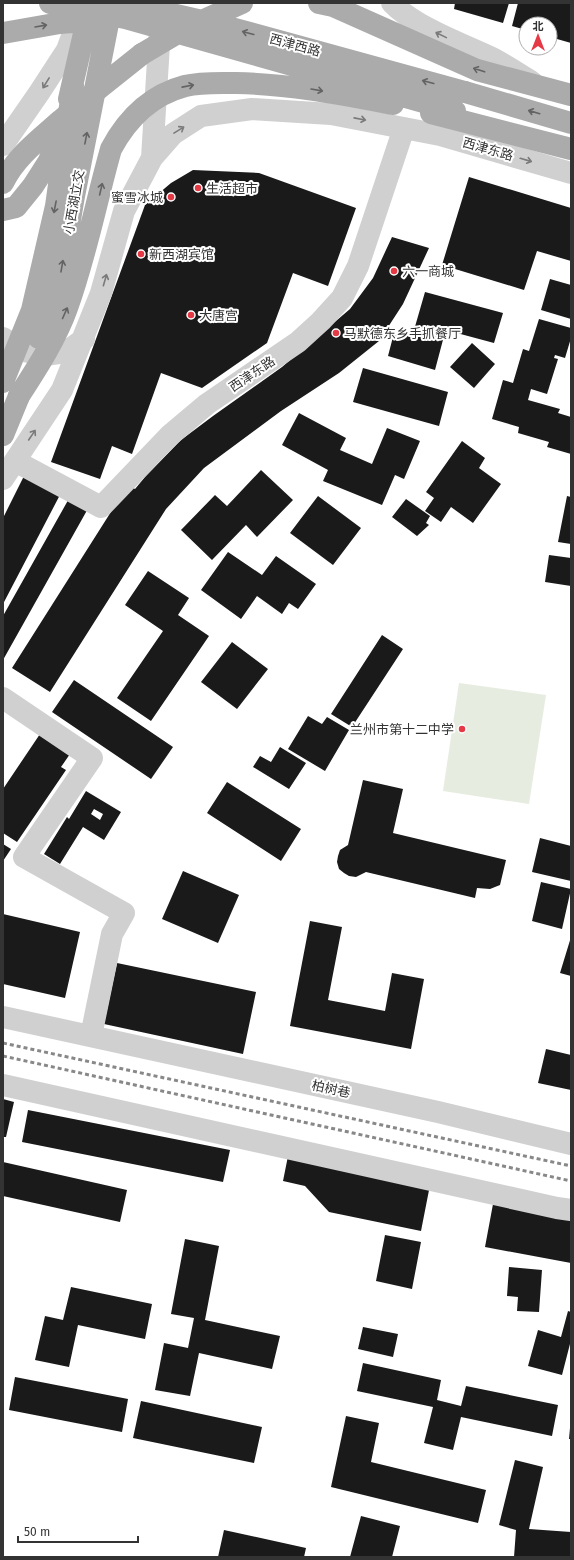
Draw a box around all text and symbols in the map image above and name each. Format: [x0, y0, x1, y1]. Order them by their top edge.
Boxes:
north arrow [518, 16, 558, 56]
text: 北 [533, 20, 544, 33]
one-way arrow [34, 22, 47, 30]
one-way arrow [242, 28, 255, 36]
street label: 西津西路 [268, 31, 322, 59]
one-way arrow [436, 31, 448, 38]
one-way arrow [473, 66, 486, 73]
one-way arrow [42, 77, 50, 88]
one-way arrow [421, 78, 434, 85]
one-way arrow [181, 82, 194, 90]
one-way arrow [311, 86, 324, 94]
one-way arrow [527, 108, 540, 115]
one-way arrow [353, 116, 366, 124]
one-way arrow [173, 126, 184, 134]
one-way arrow [82, 132, 90, 145]
street label: 西津东路 [461, 135, 515, 163]
one-way arrow [520, 157, 533, 164]
street label: 小西湖立交 [61, 169, 87, 235]
place label: 生活超市 [206, 181, 258, 196]
one-way arrow [98, 182, 106, 195]
marker: 生活超市 [193, 183, 203, 193]
place label: 蜜雪冰城 [111, 190, 163, 205]
marker: 蜜雪冰城 [166, 192, 176, 202]
one-way arrow [51, 200, 59, 213]
place label: 新西湖宾馆 [149, 247, 214, 262]
marker: 新西湖宾馆 [136, 249, 146, 259]
one-way arrow [58, 260, 66, 273]
place label: 六一商城 [402, 264, 454, 279]
marker: 六一商城 [389, 266, 399, 276]
one-way arrow [102, 274, 109, 287]
one-way arrow [62, 307, 69, 319]
place label: 大唐宫 [199, 308, 238, 323]
marker: 大唐宫 [186, 310, 196, 320]
place label: 马默德东乡手抓餐厅 [344, 326, 461, 341]
marker: 马默德东乡手抓餐厅 [331, 328, 341, 338]
street label: 西津东路 [226, 353, 278, 395]
one-way arrow [28, 430, 36, 441]
place label: 兰州市第十二中学 [350, 722, 454, 737]
marker: 兰州市第十二中学 [457, 724, 467, 734]
street label: 柏树巷 [310, 1078, 352, 1100]
scale bar [18, 1518, 138, 1544]
text: 50 m [24, 1525, 50, 1539]

